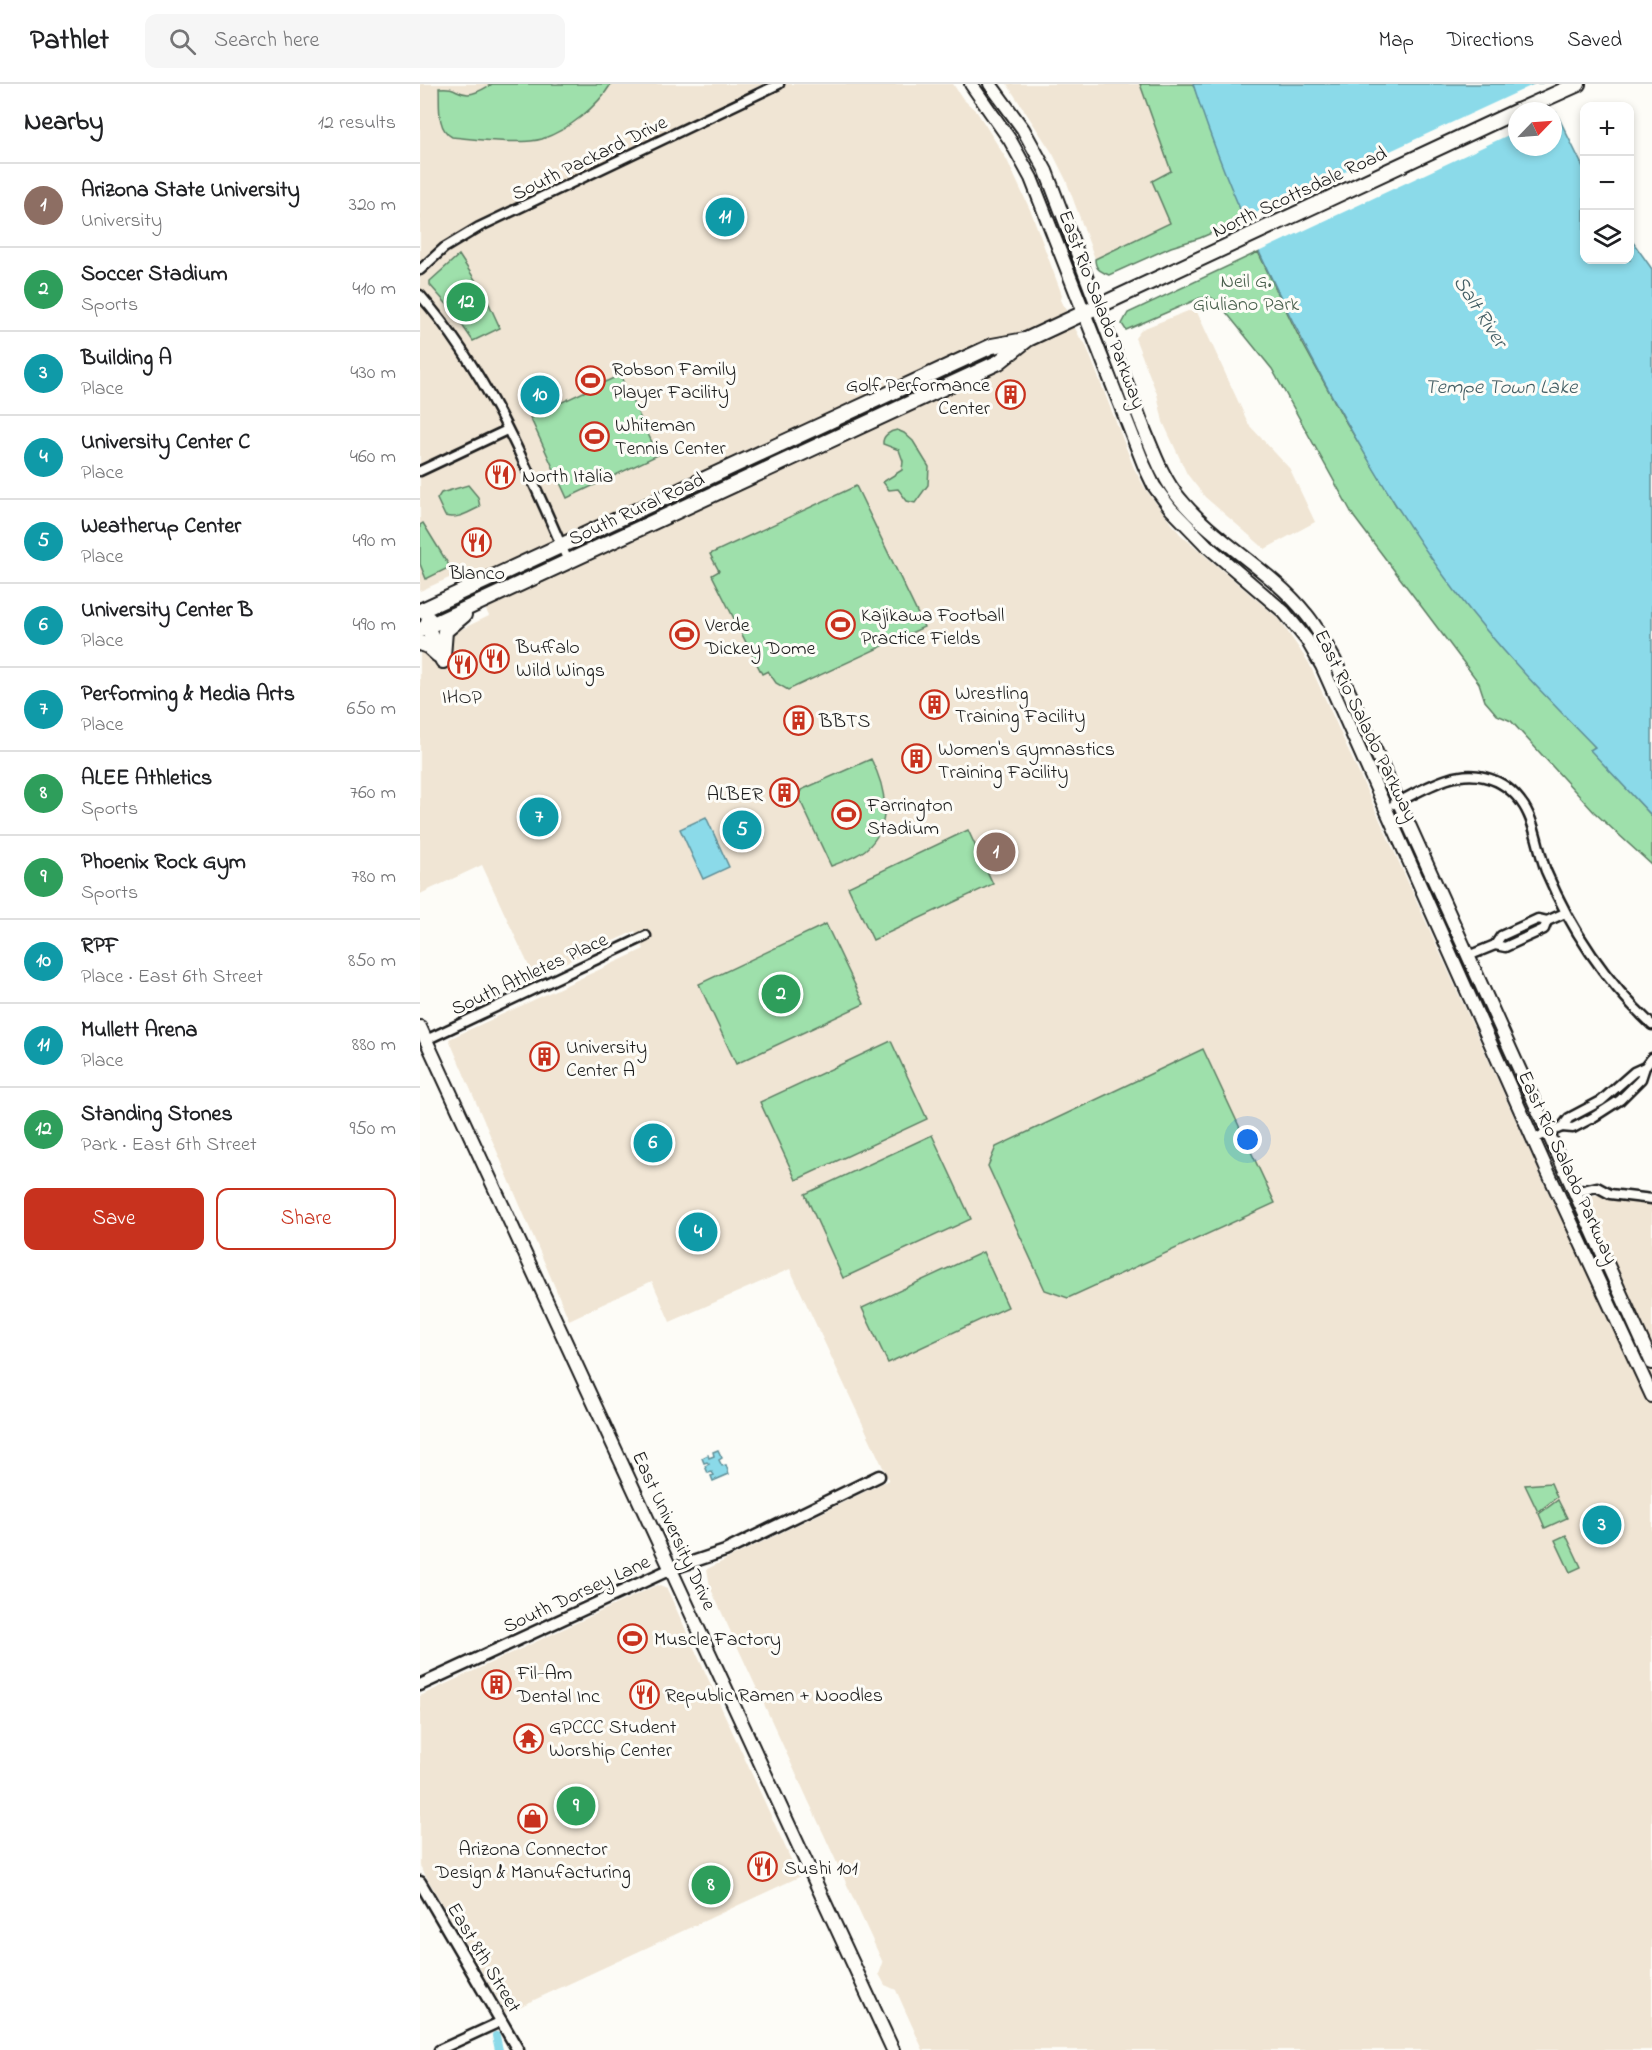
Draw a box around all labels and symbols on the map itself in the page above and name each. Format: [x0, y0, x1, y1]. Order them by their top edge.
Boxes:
north arrow [1508, 102, 1562, 156]
street label: South Packard Drive [507, 109, 673, 209]
street label: North Scottsdale Road [1208, 140, 1392, 247]
pin: 11 [706, 194, 744, 240]
street label: East Rio Salado Parkway [1049, 206, 1152, 413]
park label: Neil G. Giuliano Park [1193, 268, 1300, 320]
water label: Salt River [1445, 270, 1515, 356]
pin: 12 [446, 280, 486, 324]
place label: Robson Family Player Facility [612, 356, 736, 408]
sports icon: Robson Family Player Facility [575, 364, 607, 396]
pin: 10 [520, 372, 560, 418]
place label: Golf Performance Center [846, 372, 991, 424]
water label: Tempe Town Lake [1424, 373, 1579, 403]
building icon: Golf Performance Center [995, 379, 1027, 411]
place label: Whiteman Tennis Center [615, 412, 726, 464]
sports icon: Whiteman Tennis Center [578, 420, 610, 452]
restaurant icon: North Italia [485, 459, 517, 491]
place label: North Italia [522, 463, 613, 492]
street label: South Rural Road [564, 466, 710, 554]
restaurant icon: Blanco [461, 526, 493, 558]
place label: Blanco [448, 560, 505, 589]
place label: Kajikawa Football Practice Fields [861, 602, 1004, 654]
sports icon: Kajikawa Football Practice Fields [824, 609, 856, 641]
place label: Verde Dickey Dome [704, 612, 816, 664]
sports icon: Verde Dickey Dome [668, 619, 700, 651]
street label: East Rio Salado Parkway [1306, 625, 1424, 827]
place label: Buffalo Wild Wings [515, 634, 605, 687]
restaurant icon: Buffalo Wild Wings [479, 642, 511, 674]
restaurant icon: IHOP [446, 649, 478, 681]
place label: Wrestling Training Facility [955, 680, 1085, 733]
place label: IHOP [442, 684, 483, 713]
building icon: Wrestling Training Facility [918, 688, 950, 720]
building icon: BBTS [782, 704, 814, 736]
place label: BBTS [818, 708, 870, 737]
place label: Women's Gymnastics Training Facility [938, 736, 1115, 789]
building icon: Women's Gymnastics Training Facility [901, 743, 933, 775]
building icon: ALBER [768, 777, 800, 809]
place label: ALBER [707, 781, 764, 810]
place label: Farrington Stadium [866, 792, 953, 844]
pin: 7 [520, 794, 558, 840]
sports icon: Farrington Stadium [830, 799, 862, 831]
pin: 5 [722, 808, 762, 852]
pin: 1 [976, 830, 1016, 874]
street label: South Athletes Place [447, 926, 613, 1024]
pin: 2 [762, 972, 800, 1016]
place label: University Center A [566, 1034, 647, 1086]
building icon: University Center A [529, 1041, 561, 1073]
street label: East Rio Salado Parkway [1509, 1067, 1624, 1270]
pin: 6 [634, 1120, 672, 1166]
your location [1233, 1125, 1262, 1154]
pin: 4 [678, 1210, 718, 1254]
street label: East University Drive [623, 1447, 722, 1616]
pin: 3 [1582, 1502, 1622, 1548]
street label: South Dorsey Lane [499, 1548, 655, 1642]
sports icon: Muscle Factory [617, 1622, 649, 1654]
place label: Muscle Factory [654, 1626, 781, 1655]
place label: Fil-Am Dental Inc [516, 1660, 600, 1712]
building icon: Fil-Am Dental Inc [480, 1668, 512, 1700]
restaurant icon: Republic Ramen + Noodles [628, 1678, 660, 1710]
place label: Republic Ramen + Noodles [665, 1682, 883, 1711]
place label: GPCCC Student Worship Center [549, 1714, 677, 1766]
temple icon: GPCCC Student Worship Center [512, 1722, 544, 1754]
pin: 9 [556, 1784, 596, 1828]
shop icon: Arizona Connector Design & Manufacturing [517, 1802, 549, 1834]
place label: Arizona Connector Design & Manufacturing [434, 1836, 631, 1889]
restaurant icon: Sushi 101 [747, 1851, 779, 1883]
place label: Sushi 101 [784, 1855, 858, 1884]
pin: 8 [692, 1862, 730, 1908]
street label: East 8th Street [439, 1898, 527, 2019]

